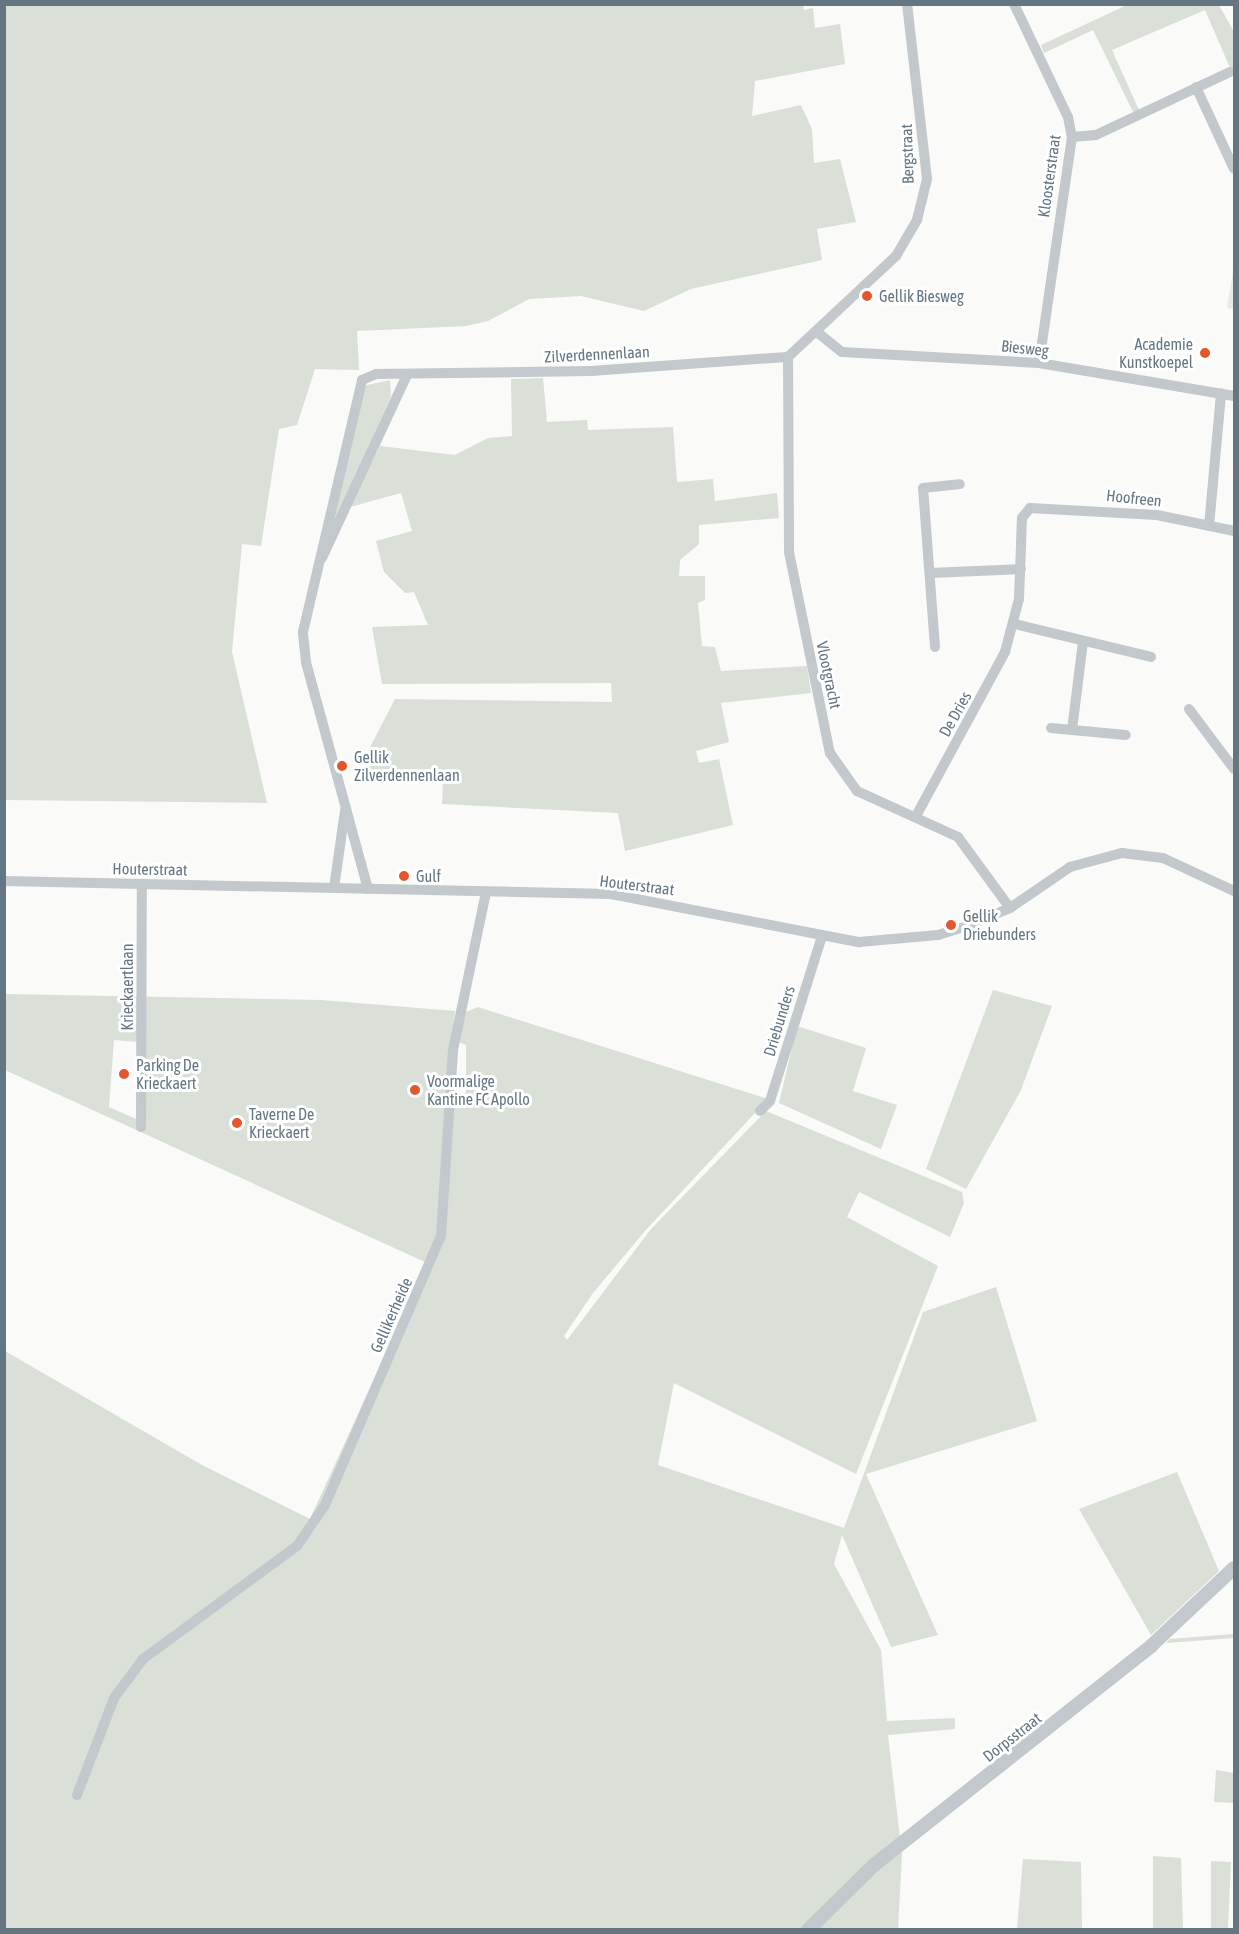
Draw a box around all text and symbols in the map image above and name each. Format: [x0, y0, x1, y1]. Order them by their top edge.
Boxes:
street label: Bergstraat [896, 124, 918, 184]
street label: Kloosterstraat [1034, 133, 1064, 219]
place label: Gellik Biesweg [879, 286, 964, 306]
marker: Gellik Biesweg [860, 289, 874, 303]
place label: Academie Kunstkoepel [1119, 334, 1193, 372]
street label: Biesweg [1000, 336, 1050, 360]
street label: Zilverdennenlaan [544, 342, 650, 366]
marker: Academie Kunstkoepel [1198, 346, 1212, 360]
street label: Hoofreen [1105, 486, 1163, 510]
street label: Vlootgracht [812, 639, 846, 711]
street label: De Dries [935, 688, 975, 740]
place label: Gellik Zilverdennenlaan [354, 747, 460, 785]
marker: Gellik Zilverdennenlaan [335, 759, 349, 773]
street label: Houterstraat [112, 859, 188, 879]
place label: Gulf [416, 866, 441, 886]
marker: Gulf [397, 869, 411, 883]
street label: Houterstraat [599, 871, 675, 899]
place label: Gellik Driebunders [963, 906, 1036, 944]
marker: Gellik Driebunders [944, 918, 958, 932]
street label: Krieckaertlaan [117, 943, 137, 1031]
street label: Driebunders [759, 983, 799, 1059]
place label: Parking De Krieckaert [136, 1055, 199, 1093]
marker: Parking De Krieckaert [117, 1067, 131, 1081]
place label: Voormalige Kantine FC Apollo [427, 1071, 530, 1109]
marker: Voormalige Kantine FC Apollo [408, 1083, 422, 1097]
place label: Taverne De Krieckaert [249, 1104, 314, 1142]
marker: Taverne De Krieckaert [230, 1116, 244, 1130]
street label: Gellikerheide [366, 1274, 416, 1356]
street label: Dorpsstraat [979, 1708, 1045, 1766]

